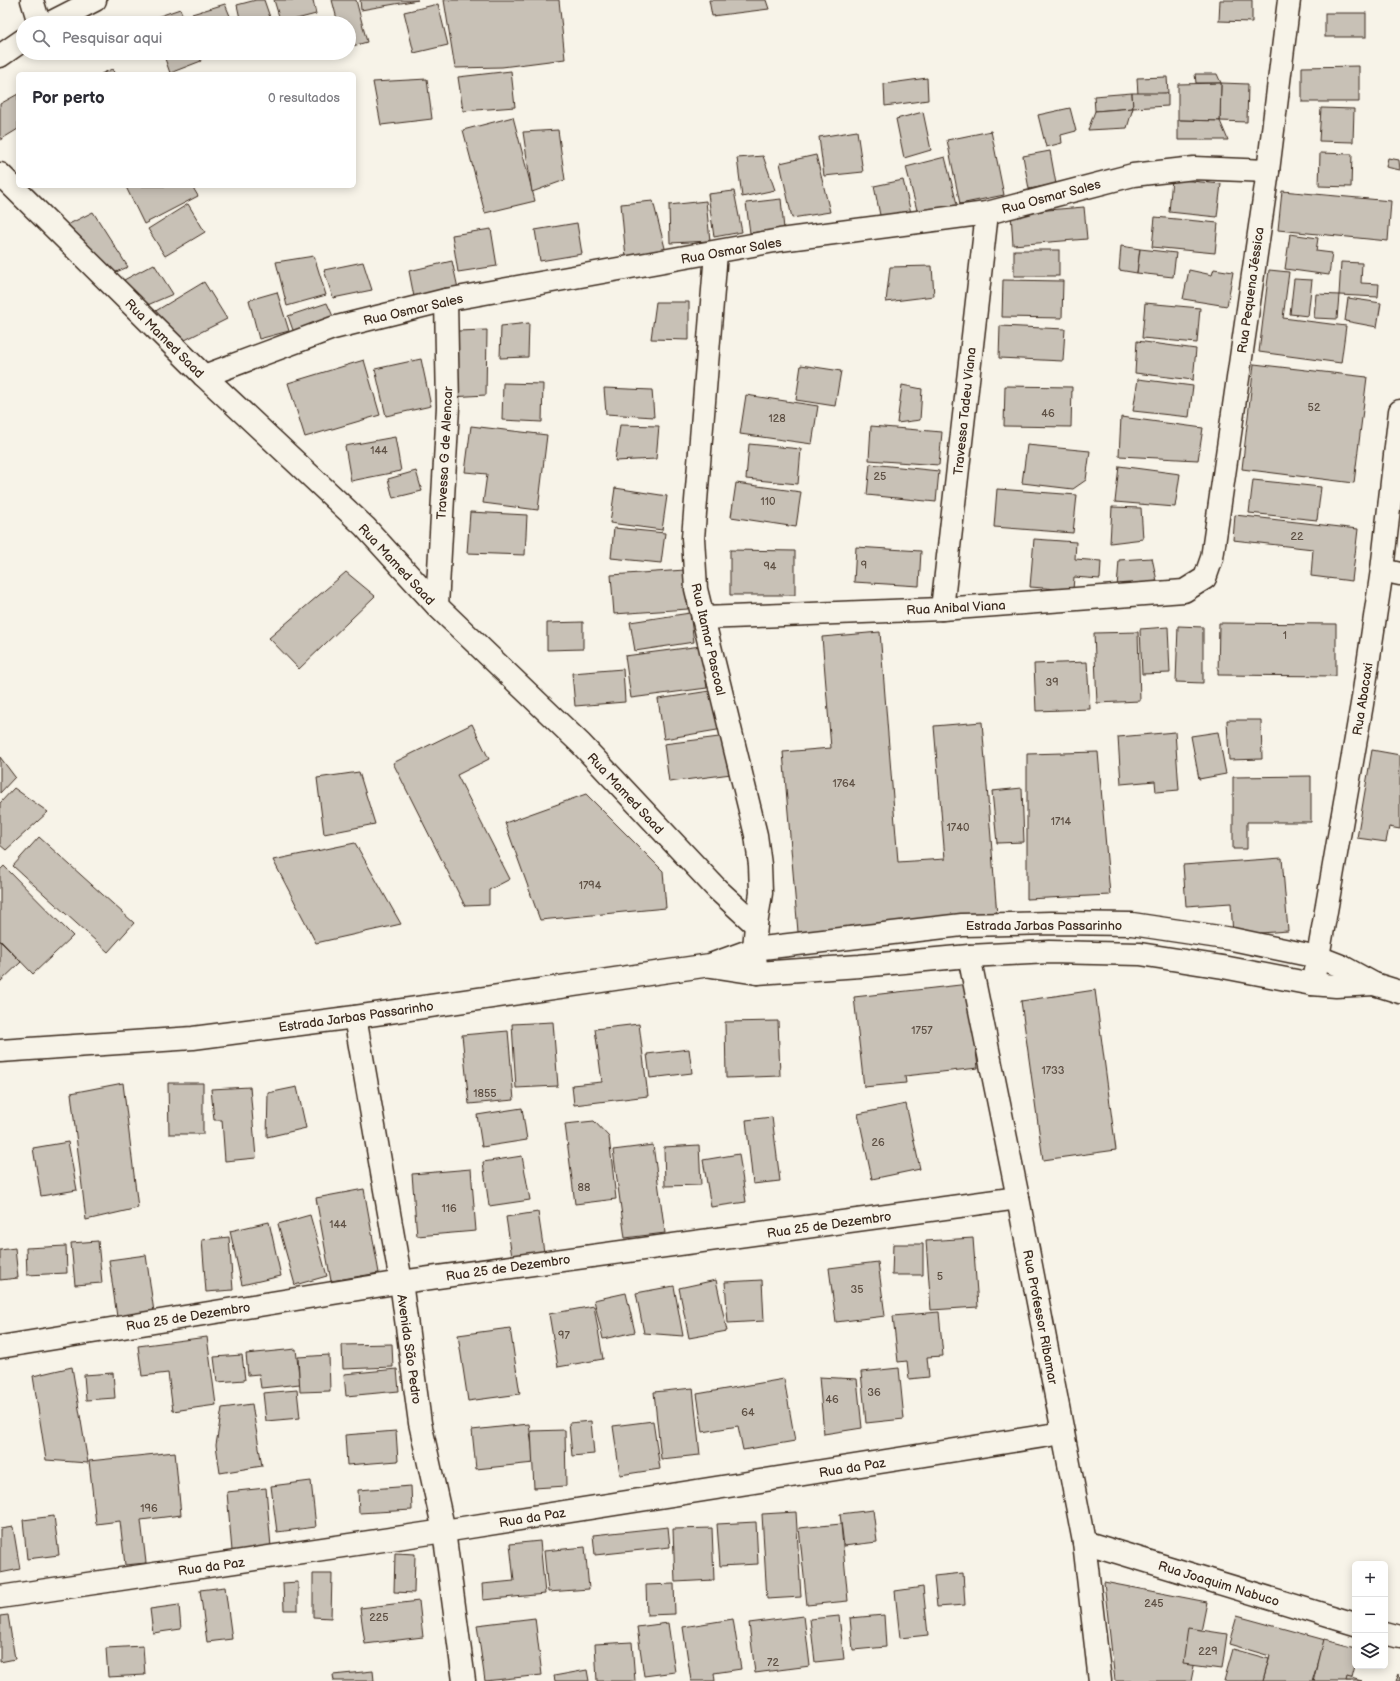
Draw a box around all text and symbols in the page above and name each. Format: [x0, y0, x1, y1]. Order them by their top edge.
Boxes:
search box [16, 16, 356, 60]
icon: search [30, 27, 52, 49]
text: Pesquisar aqui [62, 29, 162, 48]
text: Por perto [32, 88, 105, 108]
text: 0 resultados [268, 90, 340, 106]
street label: Rua Osmar Sales [1000, 176, 1103, 218]
street label: Rua Pequena Jéssica [1234, 226, 1268, 354]
street label: Rua Osmar Sales [680, 234, 783, 268]
street label: Rua Osmar Sales [362, 291, 465, 329]
street label: Rua Mamed Saad [121, 296, 207, 382]
street label: Travessa Tadeu Viana [950, 346, 980, 476]
street label: Travessa G de Alencar [434, 386, 456, 520]
house number: 52 [1308, 401, 1321, 414]
house number: 46 [1041, 407, 1055, 420]
house number: 128 [768, 412, 786, 425]
house number: 144 [370, 444, 388, 457]
house number: 25 [874, 470, 886, 483]
house number: 110 [761, 495, 776, 508]
street label: Rua Mamed Saad [355, 521, 438, 609]
house number: 22 [1291, 530, 1304, 543]
house number: 9 [861, 559, 867, 572]
house number: 94 [763, 560, 777, 573]
street label: Rua Itamar Pascoal [687, 582, 729, 697]
street label: Rua Anibal Viana [906, 597, 1006, 619]
house number: 1 [1283, 629, 1287, 642]
street label: Rua Abacaxi [1349, 662, 1377, 737]
house number: 39 [1045, 676, 1059, 689]
street label: Rua Mamed Saad [584, 750, 667, 838]
house number: 1764 [832, 777, 856, 790]
house number: 1714 [1051, 815, 1072, 828]
house number: 1740 [947, 821, 970, 834]
house number: 1794 [579, 879, 602, 892]
street label: Estrada Jarbas Passarinho [966, 918, 1122, 934]
street label: Estrada Jarbas Passarinho [278, 998, 435, 1036]
house number: 1757 [911, 1024, 933, 1037]
house number: 1733 [1041, 1064, 1065, 1077]
house number: 1855 [473, 1087, 497, 1100]
house number: 26 [871, 1136, 885, 1149]
house number: 88 [578, 1181, 590, 1194]
house number: 116 [441, 1202, 457, 1215]
street label: Rua 25 de Dezembro [766, 1208, 892, 1242]
house number: 144 [329, 1218, 347, 1231]
street label: Rua Professor Ribamar [1019, 1249, 1061, 1386]
street label: Rua 25 de Dezembro [445, 1251, 571, 1285]
house number: 5 [937, 1270, 943, 1283]
house number: 35 [850, 1283, 864, 1296]
street label: Avenida São Pedro [393, 1293, 425, 1405]
street label: Rua 25 de Dezembro [125, 1299, 251, 1335]
house number: 97 [558, 1329, 570, 1342]
house number: 36 [867, 1386, 881, 1399]
house number: 46 [825, 1393, 839, 1406]
house number: 64 [741, 1406, 755, 1419]
street label: Rua da Paz [818, 1455, 887, 1481]
house number: 196 [140, 1502, 158, 1515]
street label: Rua da Paz [498, 1505, 567, 1531]
street label: Rua da Paz [177, 1554, 246, 1580]
street label: Rua Joaquim Nabuco [1156, 1558, 1281, 1610]
map controls [1352, 1561, 1388, 1669]
button: + [1352, 1561, 1388, 1597]
house number: 245 [1144, 1597, 1164, 1610]
button: − [1352, 1597, 1388, 1633]
house number: 225 [369, 1611, 389, 1624]
button: layers [1352, 1633, 1388, 1669]
house number: 229 [1198, 1645, 1218, 1658]
house number: 72 [767, 1656, 779, 1669]

